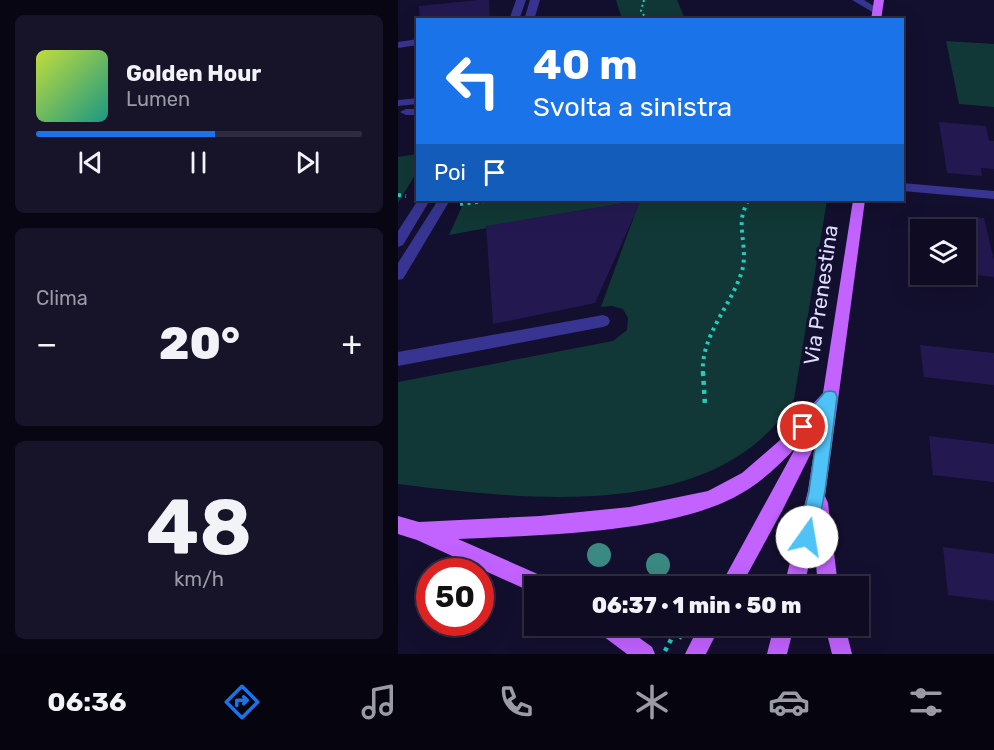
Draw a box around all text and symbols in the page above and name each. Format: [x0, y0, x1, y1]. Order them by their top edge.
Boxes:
text: 40 m [533, 40, 638, 90]
icon: left [434, 42, 512, 120]
text: Golden Hour [126, 60, 261, 87]
text: Lumen [126, 87, 190, 111]
text: Svolta a sinistra [533, 91, 732, 123]
icon: previous [74, 146, 107, 179]
icon: pause [182, 146, 215, 179]
icon: next [291, 146, 324, 179]
icon: arrive [478, 156, 511, 189]
text: Poi [434, 159, 466, 186]
map controls [910, 219, 976, 285]
button: layers [910, 219, 976, 285]
street label: Via Prenestina [798, 223, 843, 367]
text: Clima [36, 286, 88, 310]
text: 20° [159, 317, 240, 370]
text: − [36, 324, 57, 363]
text: + [341, 324, 362, 363]
pin [777, 401, 828, 452]
icon: arrive [786, 410, 819, 443]
text: 48 [146, 481, 252, 574]
position arrow [775, 505, 839, 569]
speed limit sign: 50 [416, 558, 494, 636]
text: km/h [174, 567, 224, 591]
text: 06:37 · 1 min · 50 m [592, 592, 801, 619]
icon: directions [221, 681, 263, 723]
icon: music [358, 681, 400, 723]
icon: phone [495, 681, 537, 723]
icon: climate [631, 681, 673, 723]
icon: car [768, 681, 810, 723]
icon: filters [905, 681, 947, 723]
text: 06:36 [47, 686, 127, 718]

